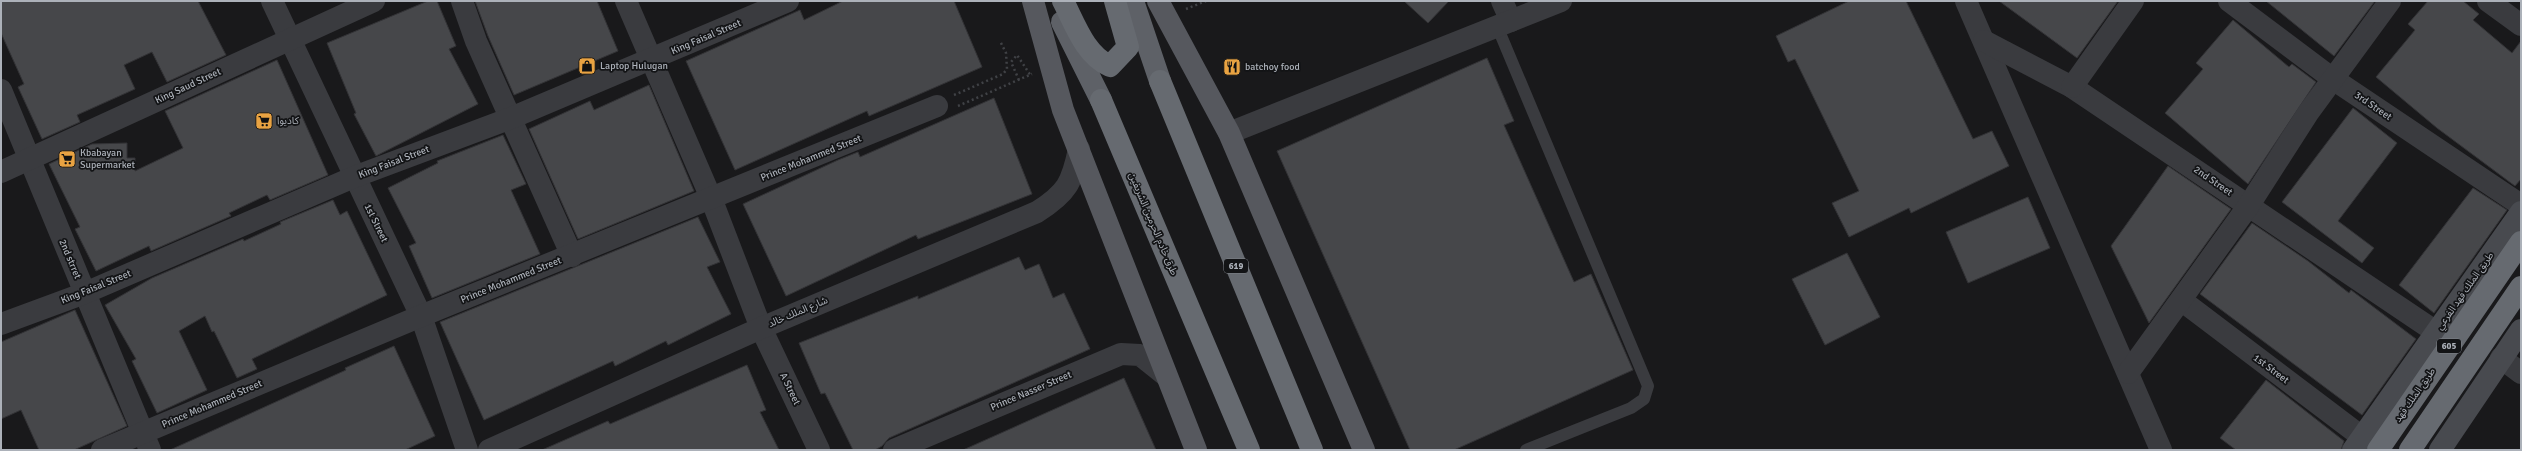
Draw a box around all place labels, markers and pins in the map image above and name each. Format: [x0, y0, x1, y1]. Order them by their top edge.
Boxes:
shop icon: Laptop Hulugan [577, 56, 597, 76]
restaurant icon: batchoy food [1222, 57, 1242, 77]
place label: Laptop Hulugan [600, 60, 668, 72]
place label: batchoy food [1245, 61, 1300, 73]
supermarket icon: كاديوا [254, 111, 274, 131]
place label: كاديوا [277, 115, 300, 127]
place label: Kbabayan Supermarket [80, 147, 136, 171]
supermarket icon: Kbabayan Supermarket [57, 149, 77, 169]

